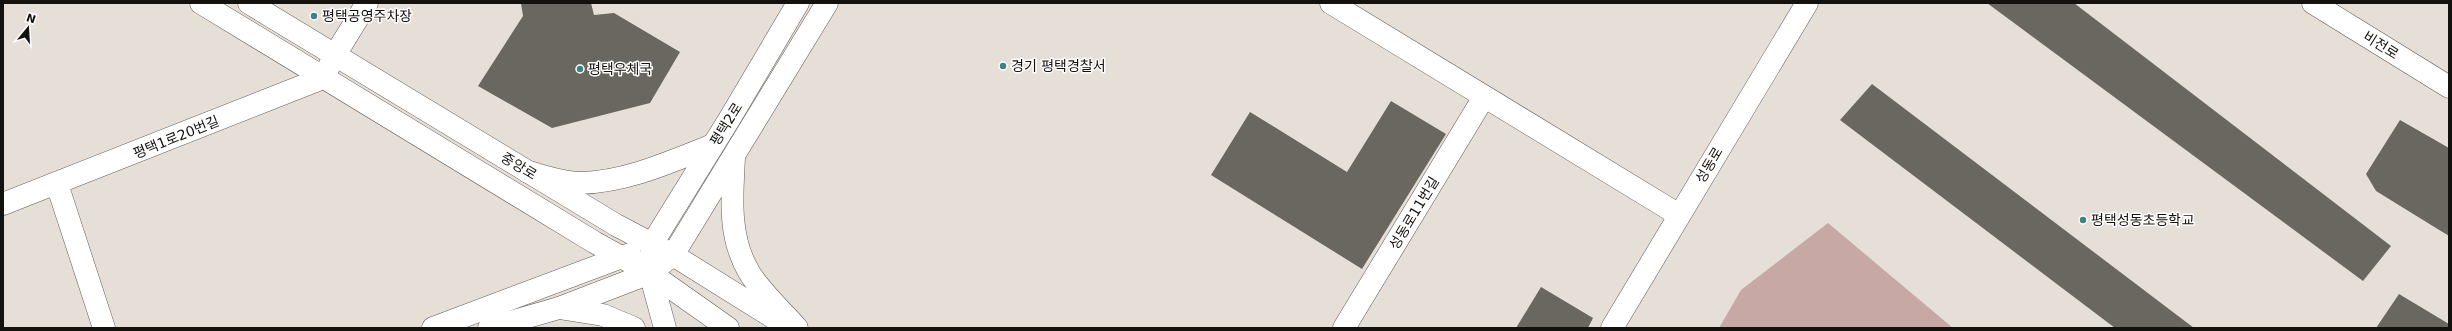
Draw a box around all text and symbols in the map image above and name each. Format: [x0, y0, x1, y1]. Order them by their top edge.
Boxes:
north arrow [8, 8, 48, 48]
place label: 평택공영주차장 [322, 8, 412, 24]
text: N [25, 11, 37, 27]
marker: 평택공영주차장 [309, 11, 319, 21]
street label: 비전로 [2360, 28, 2402, 62]
place label: 경기 평택경찰서 [1011, 58, 1106, 74]
place label: 평택우체국 [588, 61, 653, 77]
marker: 경기 평택경찰서 [998, 61, 1008, 71]
marker: 평택우체국 [575, 64, 585, 74]
street label: 평택2로 [707, 100, 745, 148]
street label: 평택1로20번길 [131, 113, 221, 161]
street label: 성동로 [1692, 144, 1726, 186]
street label: 중앙로 [498, 149, 540, 183]
street label: 성동로11번길 [1386, 174, 1442, 252]
place label: 평택성동초등학교 [2091, 212, 2194, 228]
marker: 평택성동초등학교 [2078, 215, 2088, 225]

